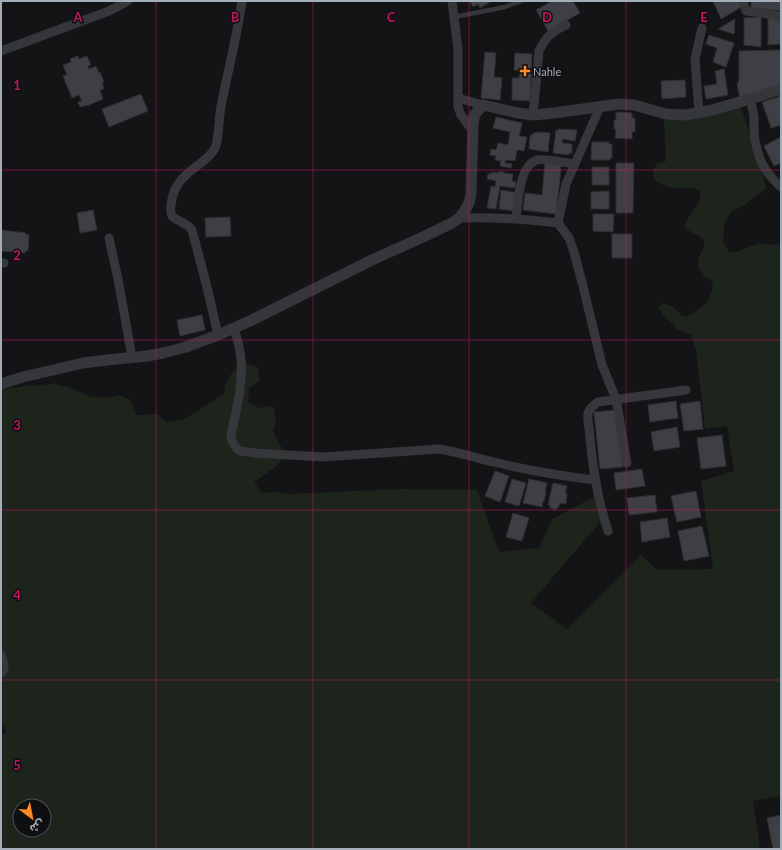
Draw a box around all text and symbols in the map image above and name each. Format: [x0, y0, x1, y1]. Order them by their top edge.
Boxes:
text: A [72, 9, 83, 25]
text: B [231, 9, 240, 25]
text: C [387, 9, 396, 25]
text: D [542, 9, 552, 25]
text: E [700, 9, 708, 25]
place label: Nahle [533, 65, 561, 78]
marker: Nahle [520, 66, 530, 76]
text: 1 [13, 77, 21, 93]
text: 2 [13, 247, 21, 263]
text: 3 [13, 417, 21, 433]
text: 4 [13, 587, 21, 603]
text: 5 [13, 757, 21, 773]
north arrow [12, 798, 52, 838]
text: ش [27, 817, 47, 836]

